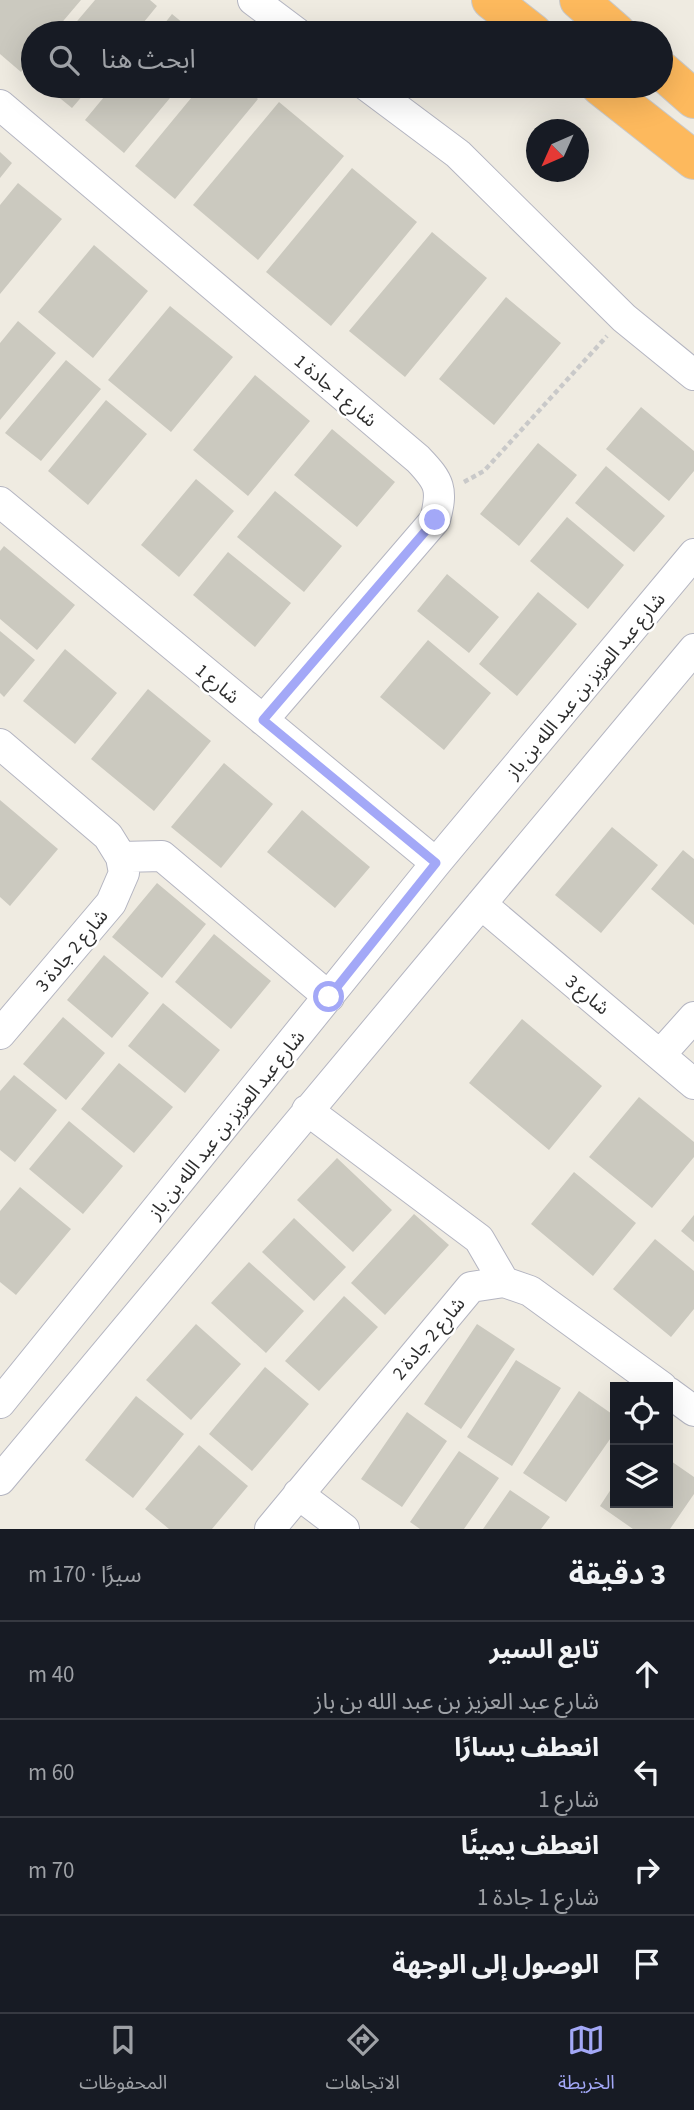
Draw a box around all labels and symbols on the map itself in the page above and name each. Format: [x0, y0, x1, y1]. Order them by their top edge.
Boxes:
north arrow [526, 119, 589, 182]
street label: شارع 1 جادة 1 [288, 348, 382, 434]
route end [419, 504, 450, 535]
street label: شارع عبد العزيز بن عبد الله بن باز [499, 587, 672, 786]
street label: شارع 1 [189, 658, 245, 711]
street label: شارع 2 جادة 3 [29, 904, 115, 998]
street label: شارع 3 [559, 969, 615, 1022]
route start [313, 981, 344, 1012]
street label: شارع عبد العزيز بن عبد الله بن باز [142, 1025, 312, 1226]
street label: شارع 2 جادة 2 [386, 1292, 472, 1386]

